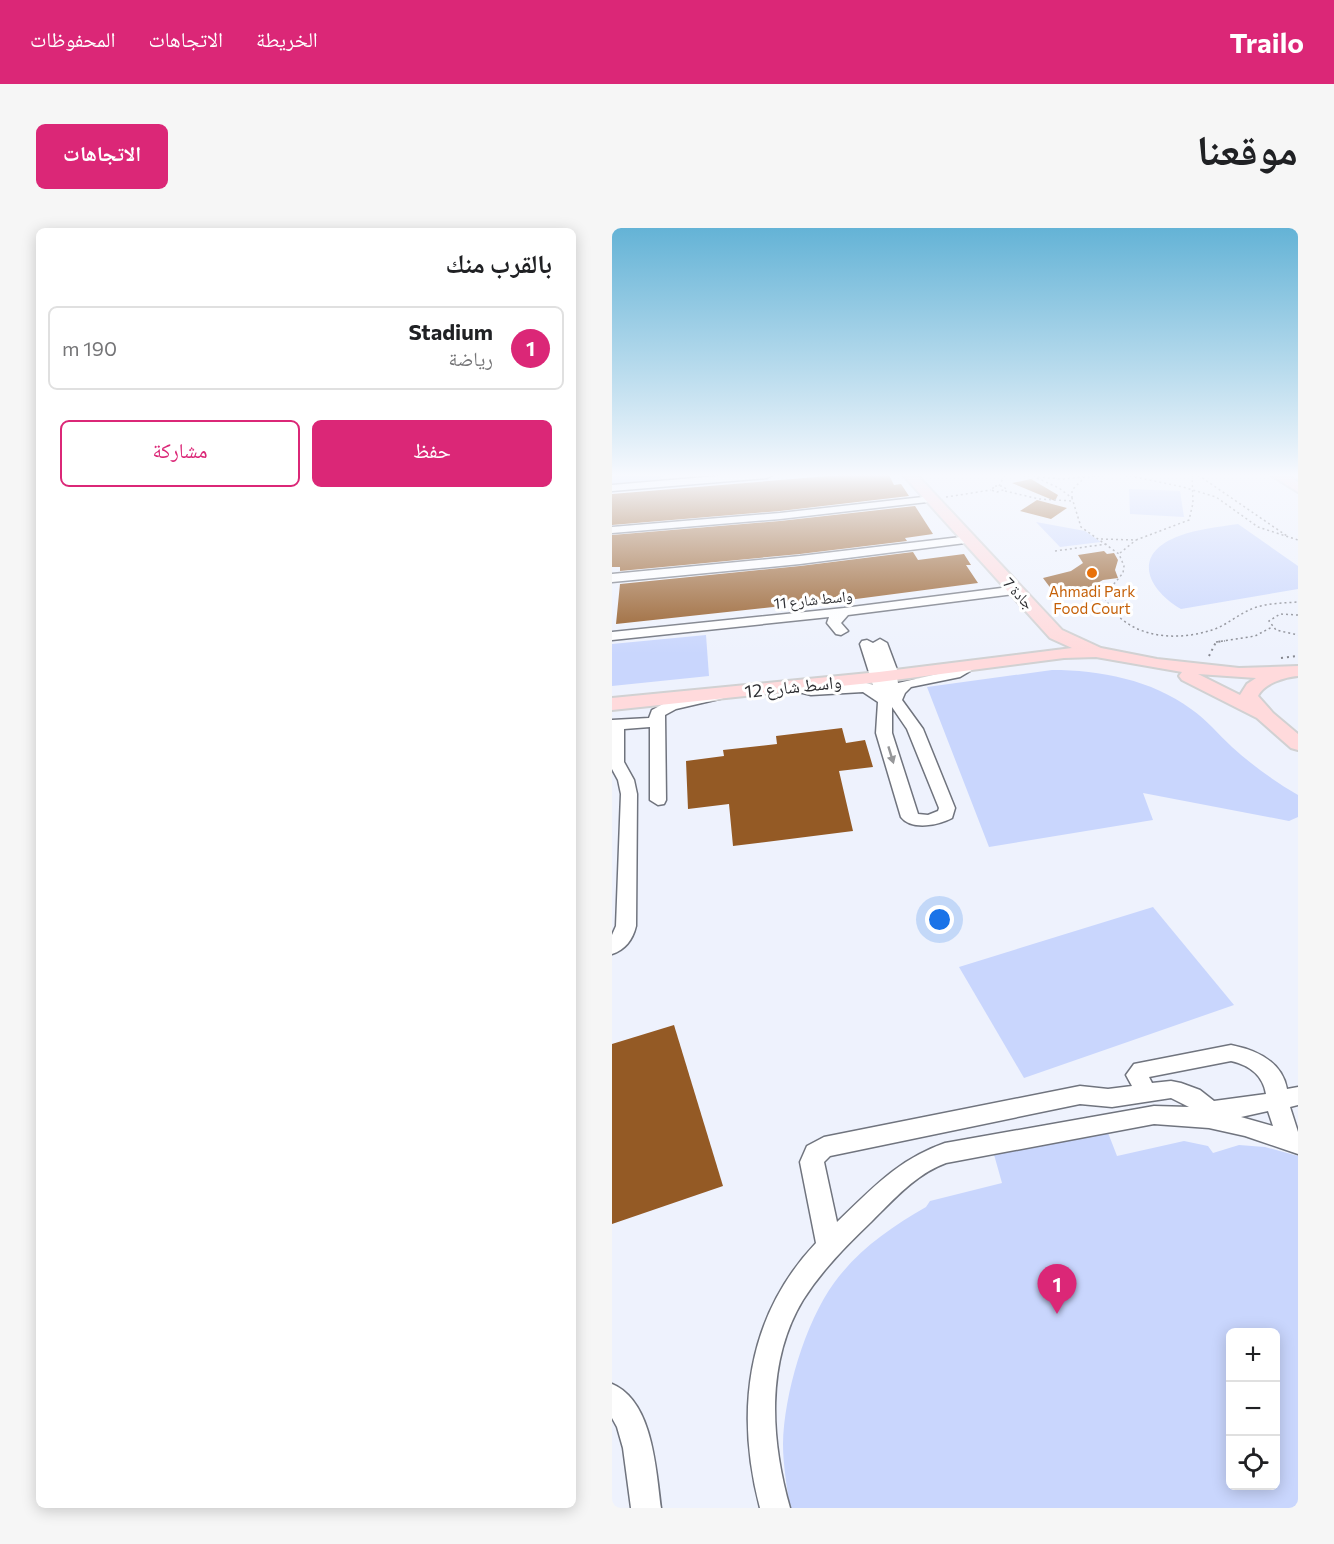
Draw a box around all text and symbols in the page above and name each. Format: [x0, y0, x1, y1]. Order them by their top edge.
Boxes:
text: Trailo [1229, 25, 1304, 59]
text: المحفوظات [30, 26, 115, 51]
text: الاتجاهات [148, 26, 223, 51]
text: الخريطة [256, 26, 318, 51]
text: موقعنا [1197, 122, 1298, 174]
button: الاتجاهات [36, 124, 168, 189]
text: بالقرب منك [446, 247, 552, 278]
text: Stadium [408, 318, 493, 345]
text: 190 m [62, 336, 117, 360]
text: 1 [526, 336, 535, 360]
text: رياضة [449, 346, 493, 370]
button: مشاركة [60, 420, 300, 487]
button: حفظ [312, 420, 552, 487]
marker: Ahmadi Park Food Court [1085, 566, 1099, 580]
street label: جادة 7 [1000, 574, 1038, 613]
place label: Ahmadi Park Food Court [1049, 582, 1135, 617]
street label: واسط شارع 11 [773, 586, 854, 614]
street label: واسط شارع 12 [743, 670, 843, 703]
one-way arrow [887, 746, 896, 764]
your location [925, 905, 954, 934]
pin: 1 [1038, 1264, 1076, 1314]
map controls [1226, 1328, 1280, 1490]
button: + [1226, 1328, 1280, 1382]
button: − [1226, 1382, 1280, 1436]
button: locate [1226, 1436, 1280, 1490]

